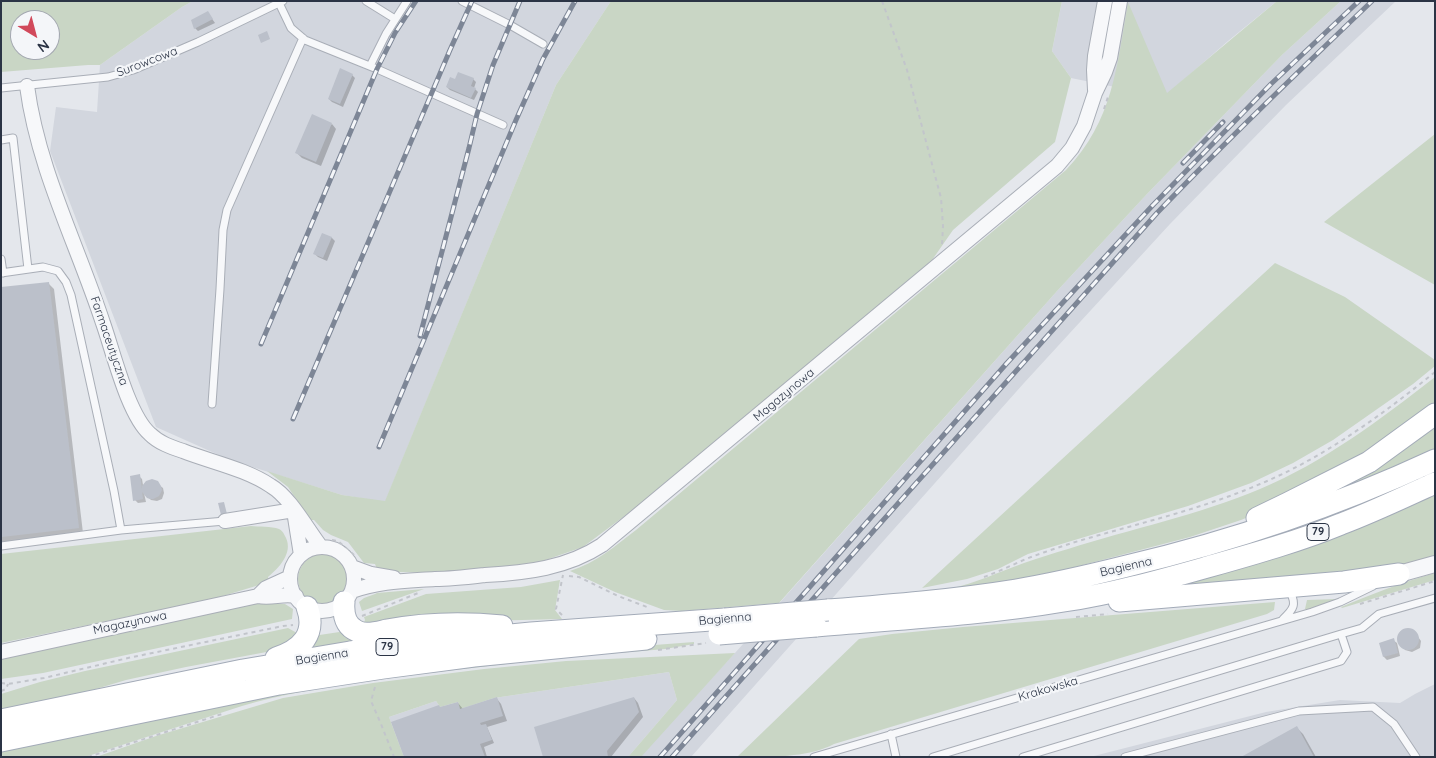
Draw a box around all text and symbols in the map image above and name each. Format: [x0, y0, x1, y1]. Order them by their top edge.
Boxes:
north arrow [10, 10, 60, 60]
text: N [34, 36, 53, 56]
street label: Surowcowa [115, 44, 179, 80]
street label: Farmaceutyczna [87, 294, 131, 388]
street label: Magazynowa [751, 365, 817, 425]
road number: 79 [1307, 524, 1329, 540]
street label: Bagienna [1099, 554, 1153, 580]
street label: Magazynowa [92, 608, 168, 638]
street label: Bagienna [698, 610, 752, 628]
road number: 79 [376, 638, 398, 656]
street label: Bagienna [295, 646, 349, 668]
street label: Krakowska [1017, 674, 1079, 704]

